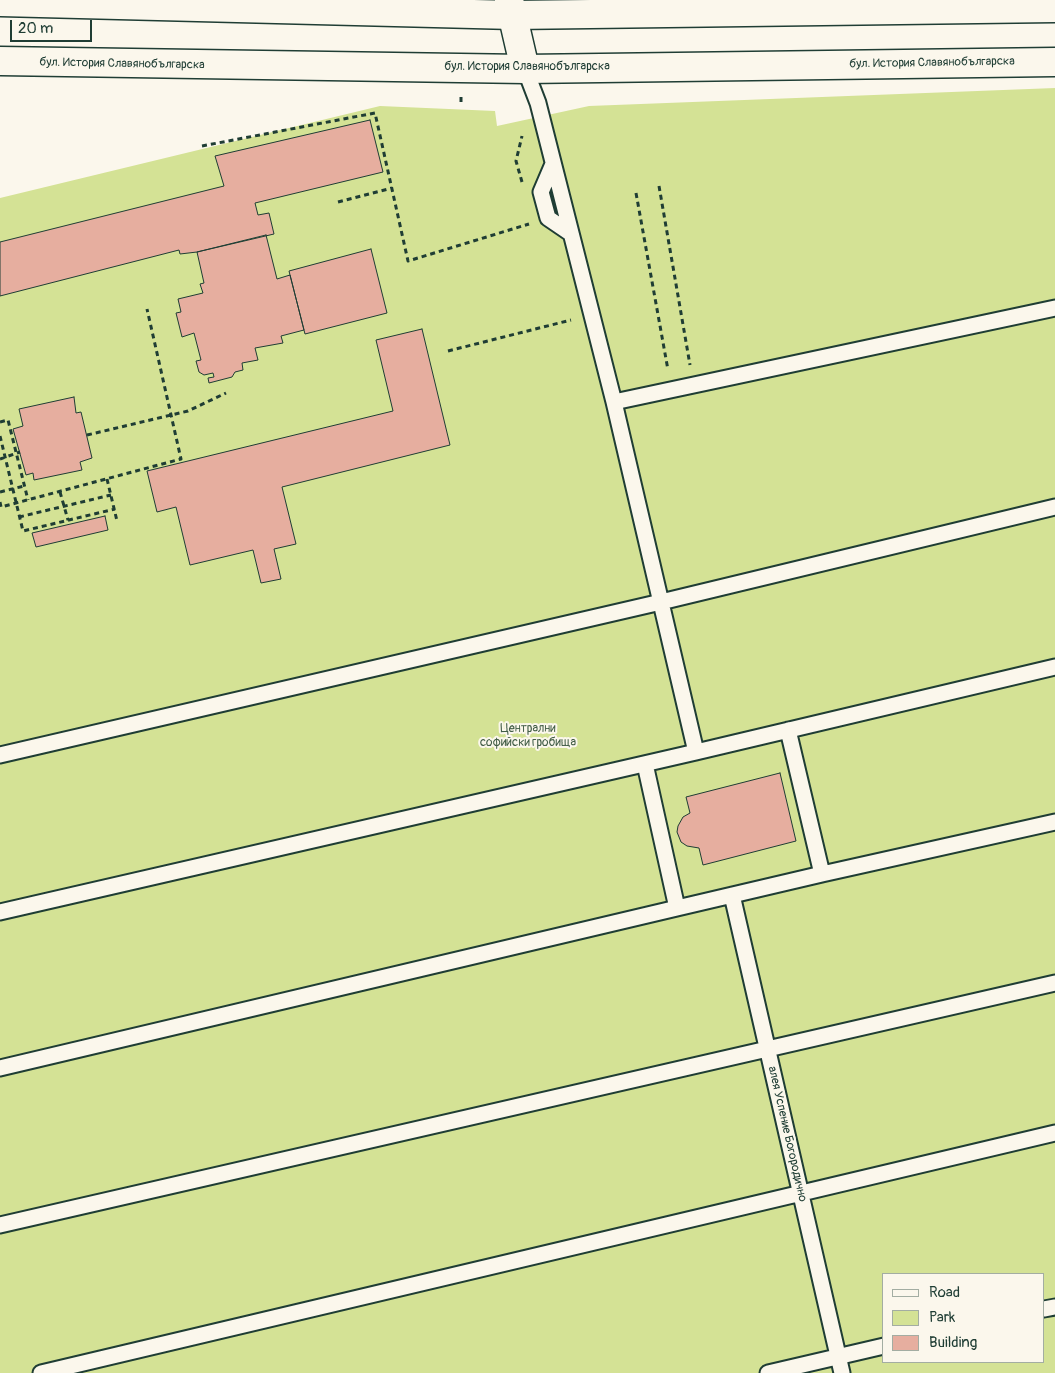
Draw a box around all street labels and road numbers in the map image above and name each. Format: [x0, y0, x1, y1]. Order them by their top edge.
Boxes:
street label: бул. История Славянобългарска [849, 54, 1015, 72]
street label: бул. История Славянобългарска [39, 55, 205, 73]
street label: бул. История Славянобългарска [444, 60, 610, 74]
street label: алея Успение Богородично [764, 1065, 810, 1203]

